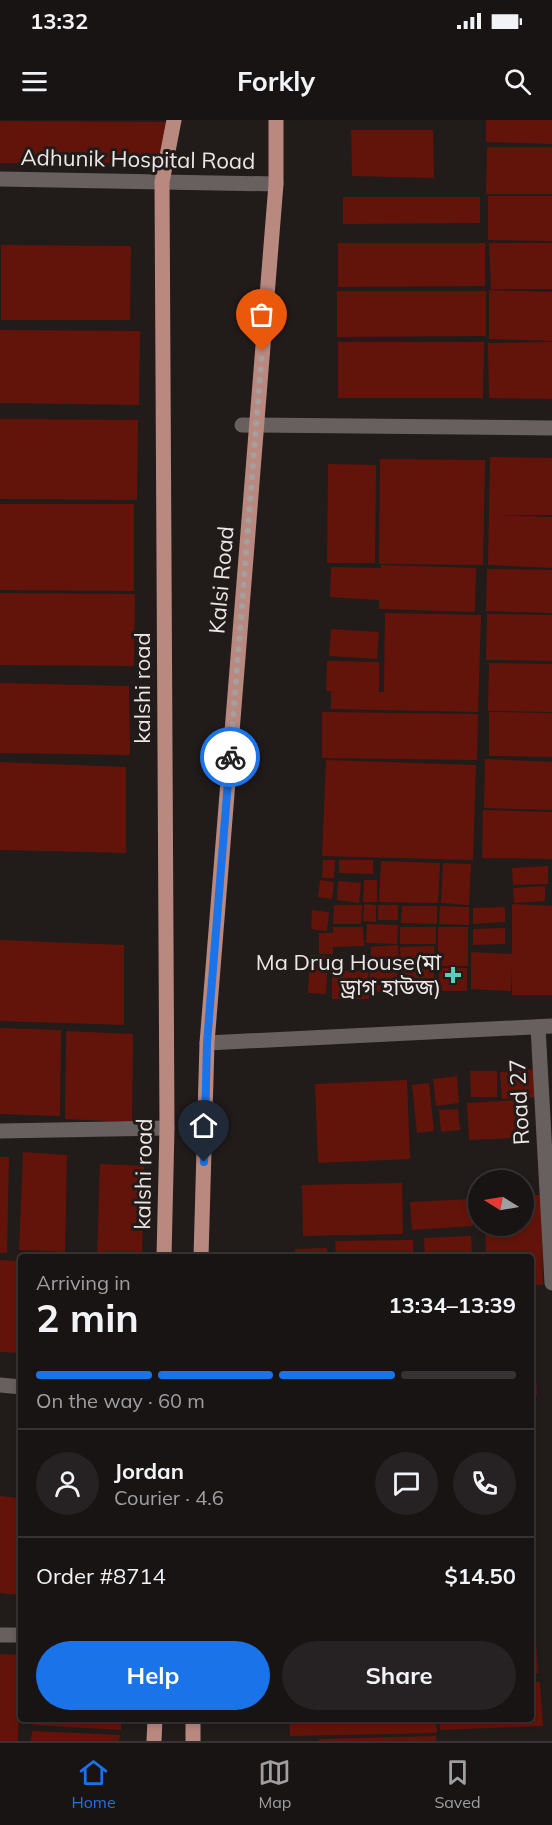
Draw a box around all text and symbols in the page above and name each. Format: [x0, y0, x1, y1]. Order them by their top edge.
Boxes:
text: 13:32 [30, 7, 88, 35]
text: Forkly [237, 64, 315, 98]
icon: menu [18, 65, 51, 98]
icon: search [501, 65, 534, 98]
street label: Adhunik Hospital Road [20, 143, 256, 175]
pin [236, 289, 287, 351]
icon: bag [245, 298, 278, 331]
street label: Kalsi Road [202, 525, 240, 635]
street label: kalshi road [128, 632, 156, 744]
courier [200, 727, 260, 787]
icon: bike [214, 741, 247, 774]
place label: Ma Drug House(মা ড্রাগ হাউজ) [256, 948, 442, 1001]
marker: Ma Drug House(মা ড্রাগ হাউজ) [446, 968, 460, 982]
street label: Road 27 [503, 1058, 535, 1146]
pin [178, 1100, 229, 1162]
icon: home [187, 1109, 220, 1142]
street label: kalshi road [128, 1118, 158, 1230]
north arrow [468, 1170, 534, 1236]
map controls [468, 1170, 534, 1236]
text: Arriving in [36, 1270, 131, 1295]
text: 13:34–13:39 [388, 1291, 516, 1319]
text: 2 min [36, 1293, 139, 1342]
text: On the way · 60 m [36, 1388, 205, 1413]
button: person [36, 1452, 99, 1515]
button: chat [375, 1452, 438, 1515]
button: phone [453, 1452, 516, 1515]
text: Jordan [114, 1457, 184, 1485]
text: Courier · 4.6 [114, 1485, 224, 1510]
text: Order #8714 [36, 1562, 166, 1590]
text: $14.50 [445, 1562, 516, 1590]
button: Help [36, 1641, 270, 1710]
button: Share [282, 1641, 516, 1710]
tab: Home [71, 1756, 116, 1812]
tab: Map [258, 1756, 291, 1812]
tab: Saved [434, 1756, 481, 1812]

